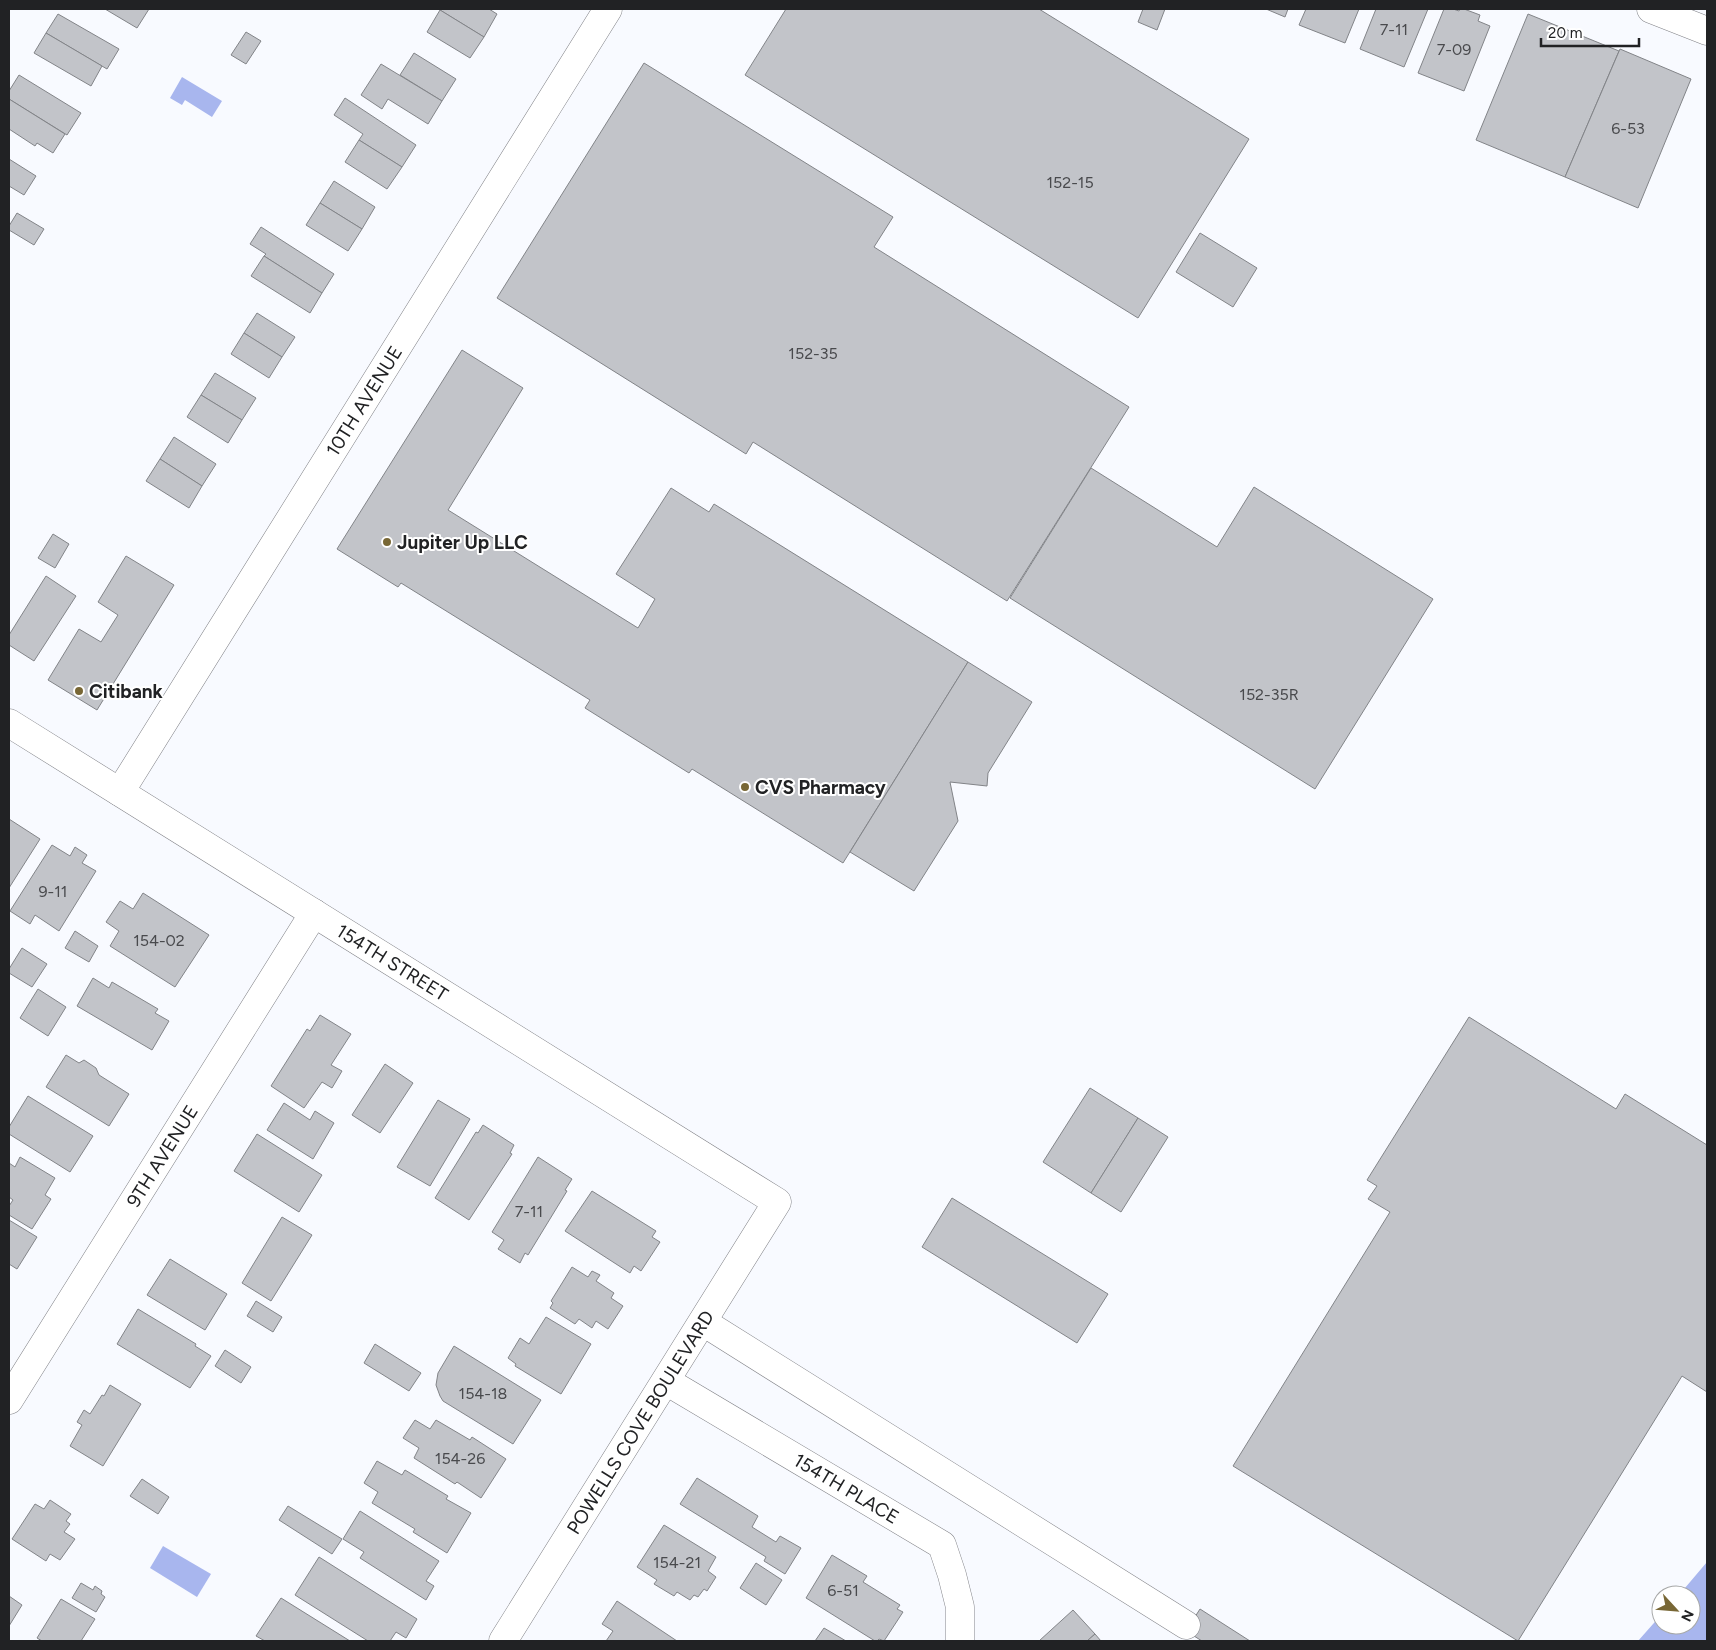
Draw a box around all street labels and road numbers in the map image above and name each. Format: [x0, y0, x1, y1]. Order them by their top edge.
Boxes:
street label: 10TH AVENUE [321, 342, 407, 460]
street label: 154TH STREET [332, 919, 453, 1006]
street label: 9TH AVENUE [122, 1101, 203, 1211]
street label: POWELLS COVE BOULEVARD [562, 1306, 719, 1538]
street label: 154TH PLACE [790, 1449, 903, 1529]

